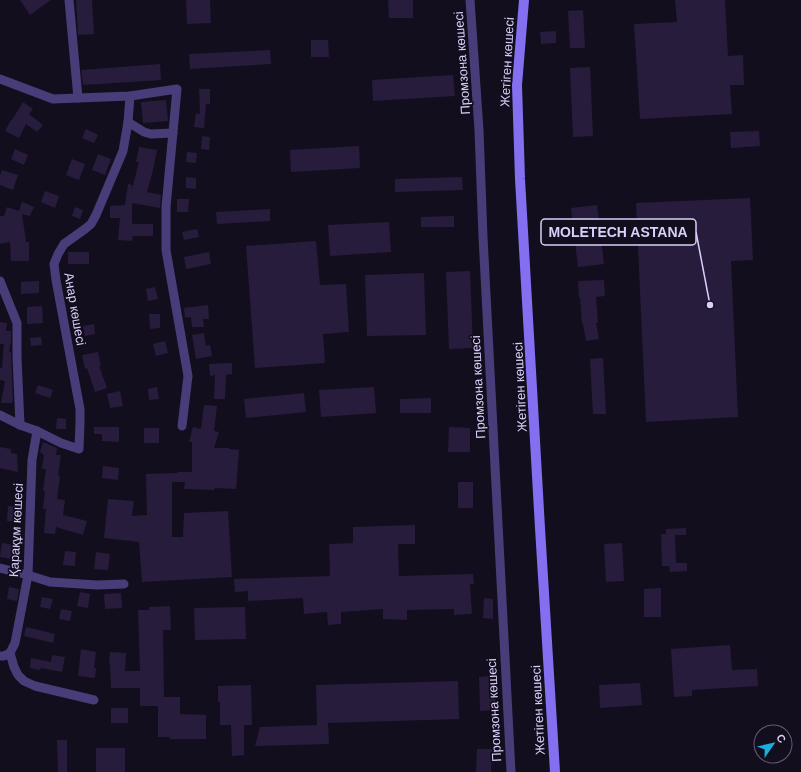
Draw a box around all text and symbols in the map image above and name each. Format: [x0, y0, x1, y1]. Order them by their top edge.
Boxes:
street label: Промзона көшесі [451, 11, 473, 115]
street label: Жетіген көшесі [497, 17, 517, 107]
callout: MOLETECH ASTANA [541, 219, 696, 245]
text: MOLETECH ASTANA [548, 224, 688, 240]
street label: Анар көшесі [61, 271, 89, 347]
street label: Промзона көшесі [468, 335, 488, 439]
street label: Жетіген көшесі [510, 342, 530, 432]
street label: Қарақұм көшесі [6, 483, 26, 577]
street label: Промзона көшесі [484, 658, 504, 762]
street label: Жетіген көшесі [528, 665, 548, 755]
north arrow [753, 724, 793, 764]
text: С [774, 732, 789, 745]

